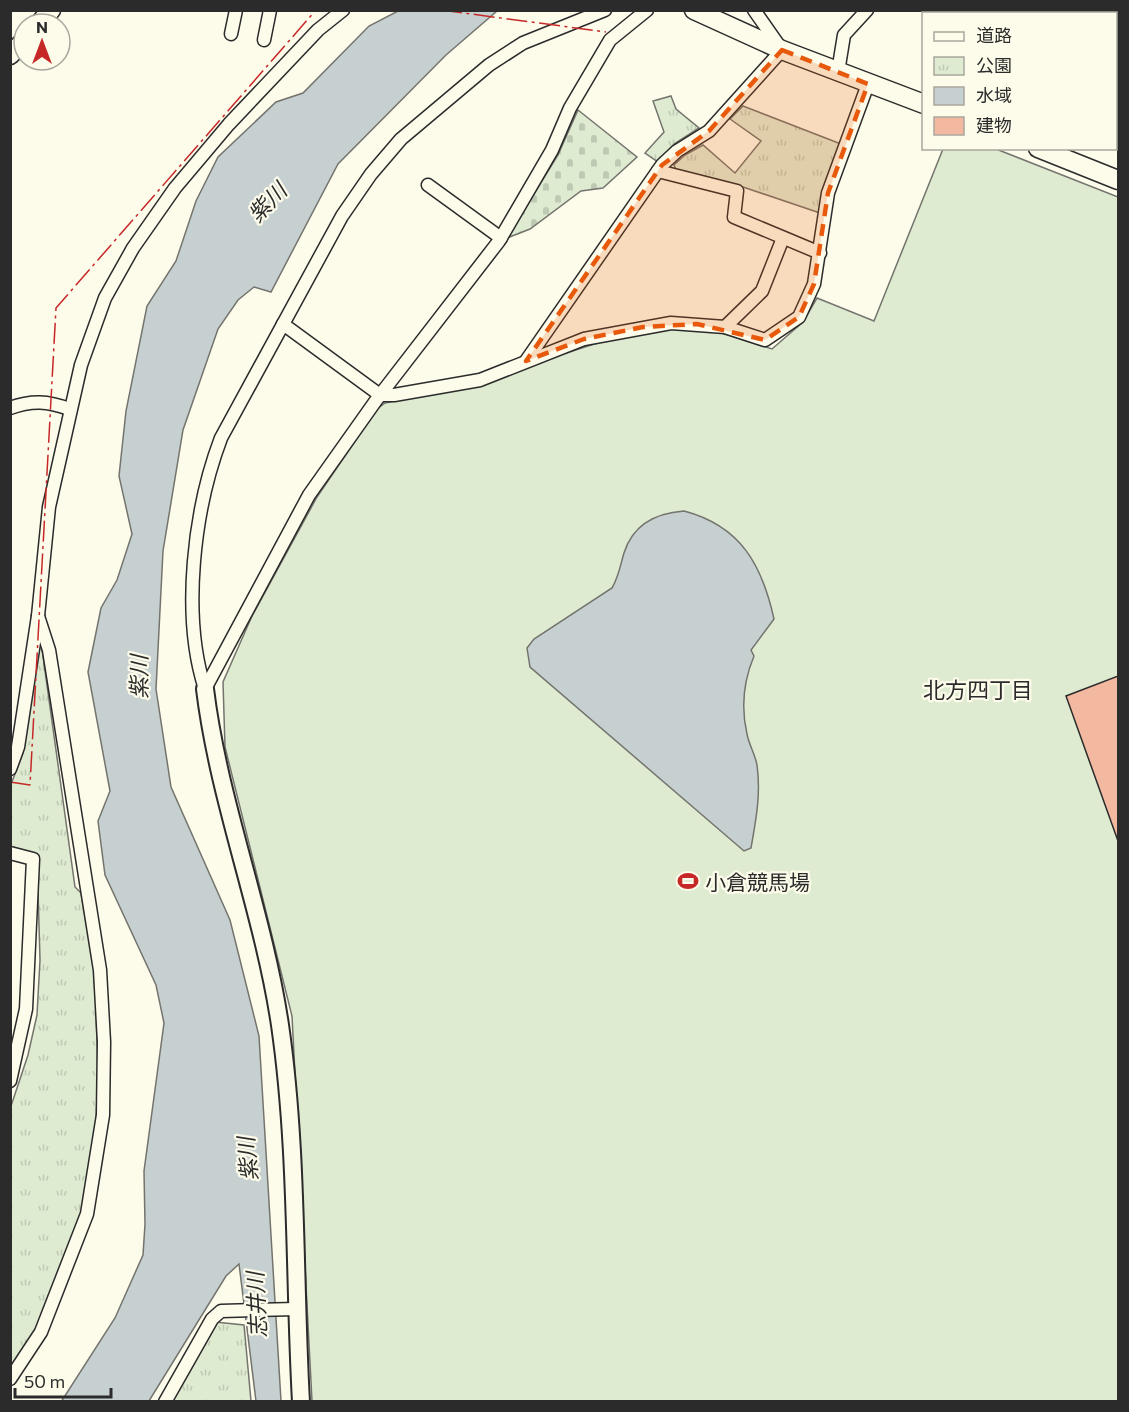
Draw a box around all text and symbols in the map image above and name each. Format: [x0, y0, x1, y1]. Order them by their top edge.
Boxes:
north arrow [12, 12, 72, 72]
legend [922, 12, 1117, 150]
text: N [36, 17, 48, 36]
text: 道路 [976, 24, 1012, 46]
text: 公園 [976, 54, 1012, 76]
text: 水域 [976, 84, 1012, 106]
text: 建物 [976, 114, 1012, 136]
water label: 紫川 [242, 175, 293, 227]
water label: 紫川 [125, 653, 152, 699]
district label: 北方四丁目 [923, 676, 1033, 703]
sports icon: 小倉競馬場 [676, 869, 700, 893]
place label: 小倉競馬場 [705, 869, 810, 894]
water label: 紫川 [231, 1134, 262, 1182]
water label: 志井川 [241, 1269, 271, 1339]
scale bar [15, 1361, 111, 1399]
text: 50 m [24, 1370, 65, 1392]

